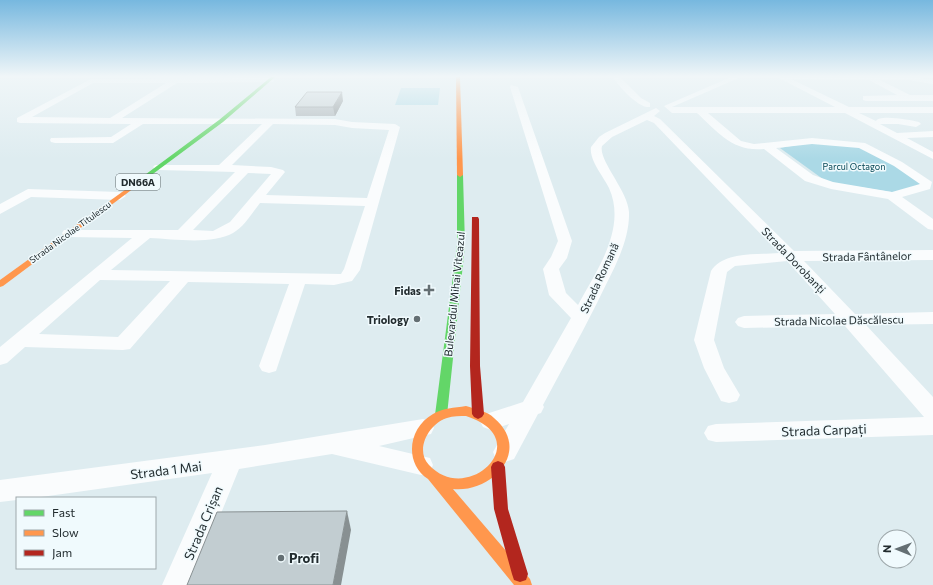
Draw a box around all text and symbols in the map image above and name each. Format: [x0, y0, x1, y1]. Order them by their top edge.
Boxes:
park label: Parcul Octagon [823, 161, 885, 172]
road number: DN66A [116, 174, 160, 190]
street label: Strada Nicolae Titulescu [27, 199, 113, 265]
street label: Strada Dorobanți [759, 224, 829, 296]
street label: Bulevardul Mihai Viteazul [441, 231, 467, 357]
street label: Strada Romană [577, 241, 621, 315]
street label: Strada Fântânelor [822, 249, 912, 263]
place label: Fidas [394, 284, 421, 297]
marker: Fidas [424, 285, 434, 295]
street label: Strada Nicolae Dăscălescu [774, 312, 904, 328]
place label: Triology [367, 313, 409, 326]
marker: Triology [412, 314, 422, 324]
street label: Strada Carpați [781, 421, 867, 440]
street label: Strada 1 Mai [129, 458, 203, 482]
street label: Strada Crișan [180, 483, 227, 563]
legend [16, 497, 156, 569]
text: Fast [52, 505, 75, 519]
text: Slow [52, 525, 79, 539]
north arrow [877, 529, 917, 569]
text: Jam [52, 545, 72, 560]
text: N [880, 545, 893, 553]
place label: Profi [289, 550, 319, 566]
marker: Profi [276, 553, 286, 563]

